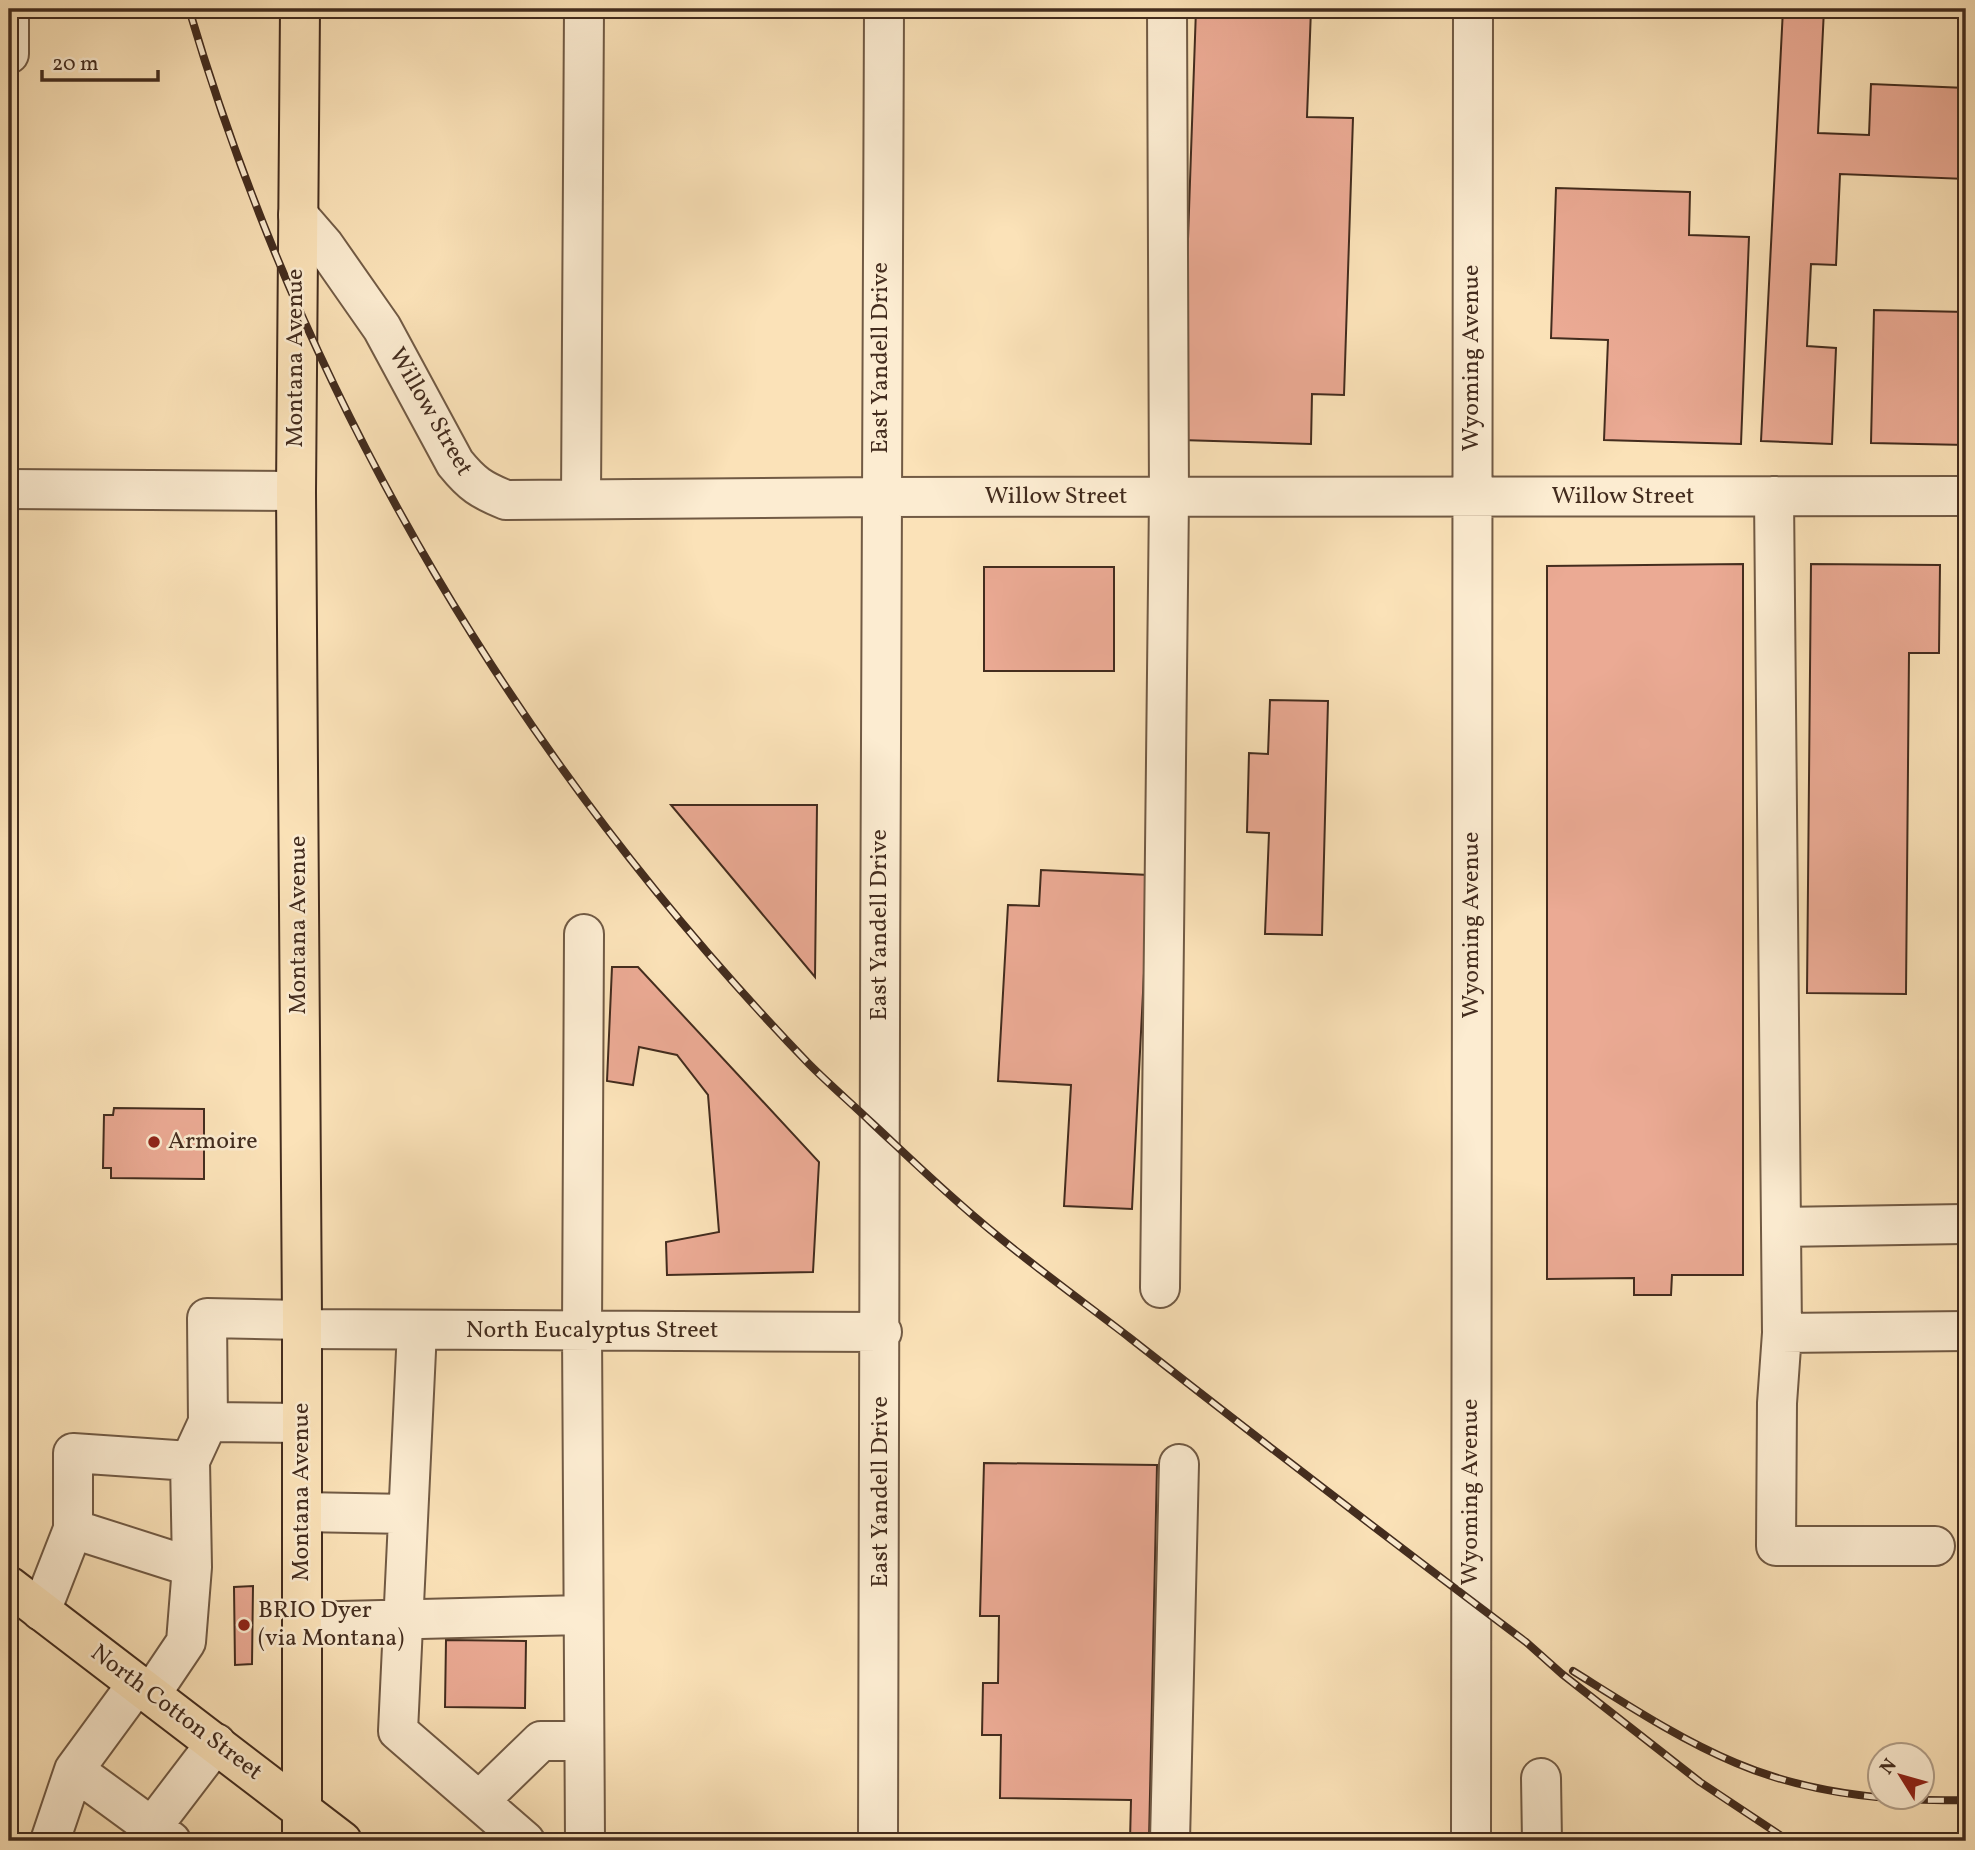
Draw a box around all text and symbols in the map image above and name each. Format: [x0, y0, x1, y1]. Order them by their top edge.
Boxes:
scale bar [42, 38, 158, 82]
text: 20 m [52, 50, 98, 79]
street label: East Yandell Drive [864, 262, 898, 454]
street label: Wyoming Avenue [1455, 265, 1489, 451]
street label: Montana Avenue [279, 269, 313, 447]
street label: Willow Street [380, 342, 480, 482]
street label: Willow Street [984, 480, 1128, 514]
street label: Willow Street [1551, 480, 1695, 514]
street label: East Yandell Drive [863, 829, 897, 1021]
street label: Wyoming Avenue [1455, 832, 1489, 1018]
street label: Montana Avenue [282, 836, 316, 1014]
place label: Armoire [168, 1125, 258, 1159]
marker: Armoire [146, 1134, 162, 1150]
street label: North Eucalyptus Street [466, 1314, 718, 1348]
street label: East Yandell Drive [864, 1396, 898, 1588]
street label: Wyoming Avenue [1454, 1399, 1488, 1585]
street label: Montana Avenue [285, 1403, 319, 1581]
place label: BRIO Dyer (via Montana) [258, 1594, 404, 1656]
marker: BRIO Dyer (via Montana) [236, 1617, 252, 1633]
street label: North Cotton Street [83, 1637, 269, 1789]
north arrow [1867, 1742, 1937, 1812]
text: N [1874, 1753, 1904, 1780]

